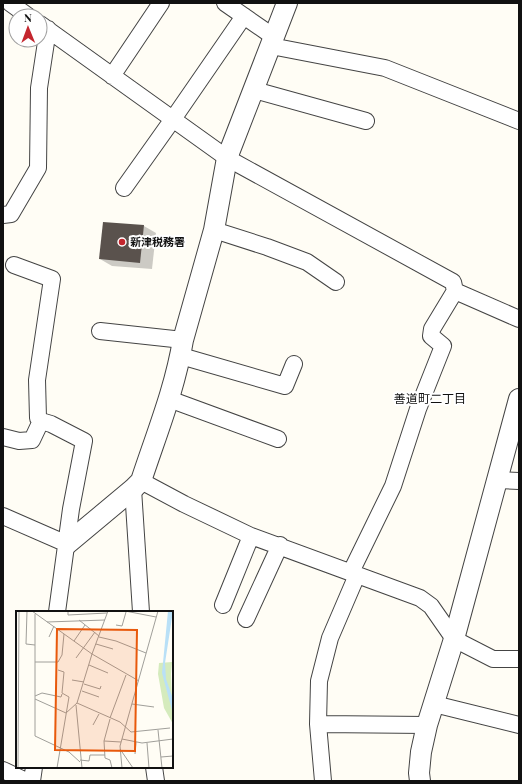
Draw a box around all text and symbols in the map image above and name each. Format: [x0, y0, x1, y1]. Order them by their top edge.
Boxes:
north arrow [8, 8, 48, 48]
text: N [24, 10, 32, 25]
place label: 新津税務署 [130, 234, 185, 249]
marker: 新津税務署 [117, 237, 127, 247]
district label: 善道町二丁目 [394, 390, 466, 406]
inset map [16, 611, 173, 768]

